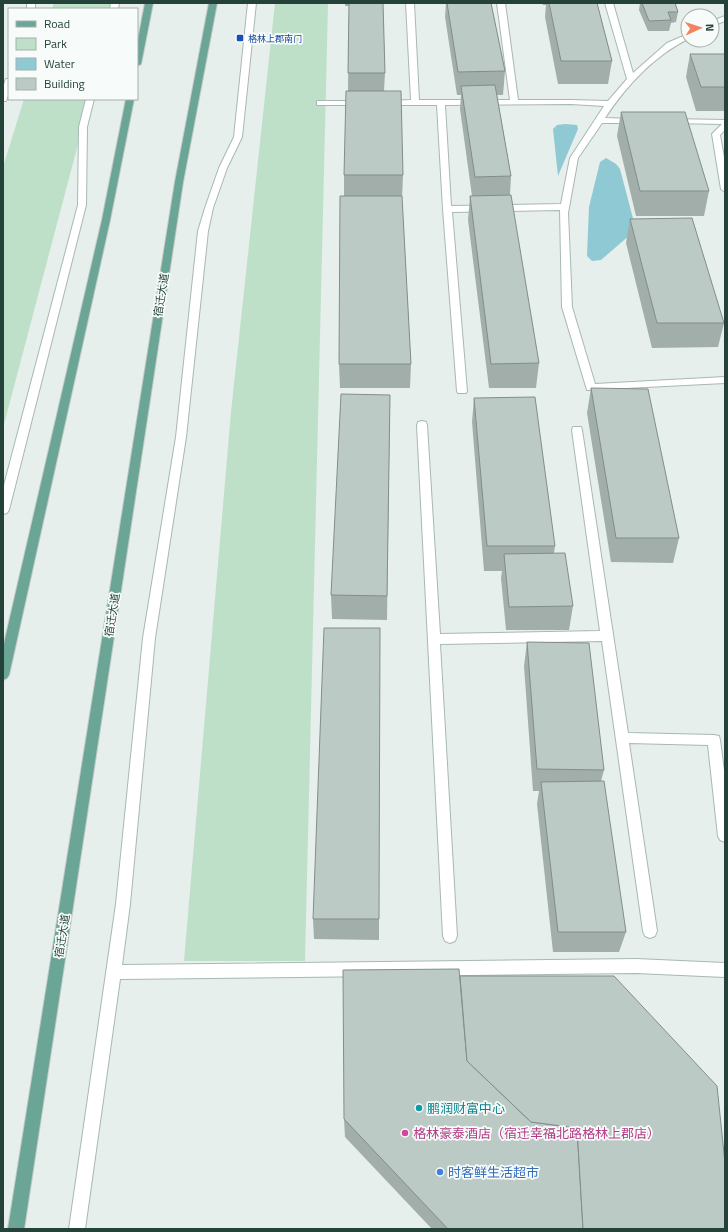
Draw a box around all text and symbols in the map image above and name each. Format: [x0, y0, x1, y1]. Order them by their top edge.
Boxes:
legend [8, 8, 138, 100]
north arrow [680, 8, 720, 48]
text: Road [44, 14, 70, 33]
text: N [702, 23, 718, 32]
place label: 格林上郡南门 [248, 32, 302, 45]
marker: 格林上郡南门 [235, 33, 245, 43]
text: Park [44, 34, 67, 53]
text: Water [44, 54, 75, 73]
text: Building [44, 74, 85, 93]
street label: 宿迁大道 [150, 272, 172, 318]
street label: 宿迁大道 [101, 592, 123, 638]
street label: 宿迁大道 [51, 913, 73, 959]
place label: 鹏润财富中心 [427, 1098, 505, 1118]
marker: 鹏润财富中心 [414, 1103, 424, 1113]
place label: 格林豪泰酒店（宿迁幸福北路格林上郡店） [413, 1123, 660, 1143]
marker: 格林豪泰酒店（宿迁幸福北路格林上郡店） [400, 1128, 410, 1138]
place label: 时客鲜生活超市 [448, 1162, 539, 1182]
marker: 时客鲜生活超市 [435, 1167, 445, 1177]

